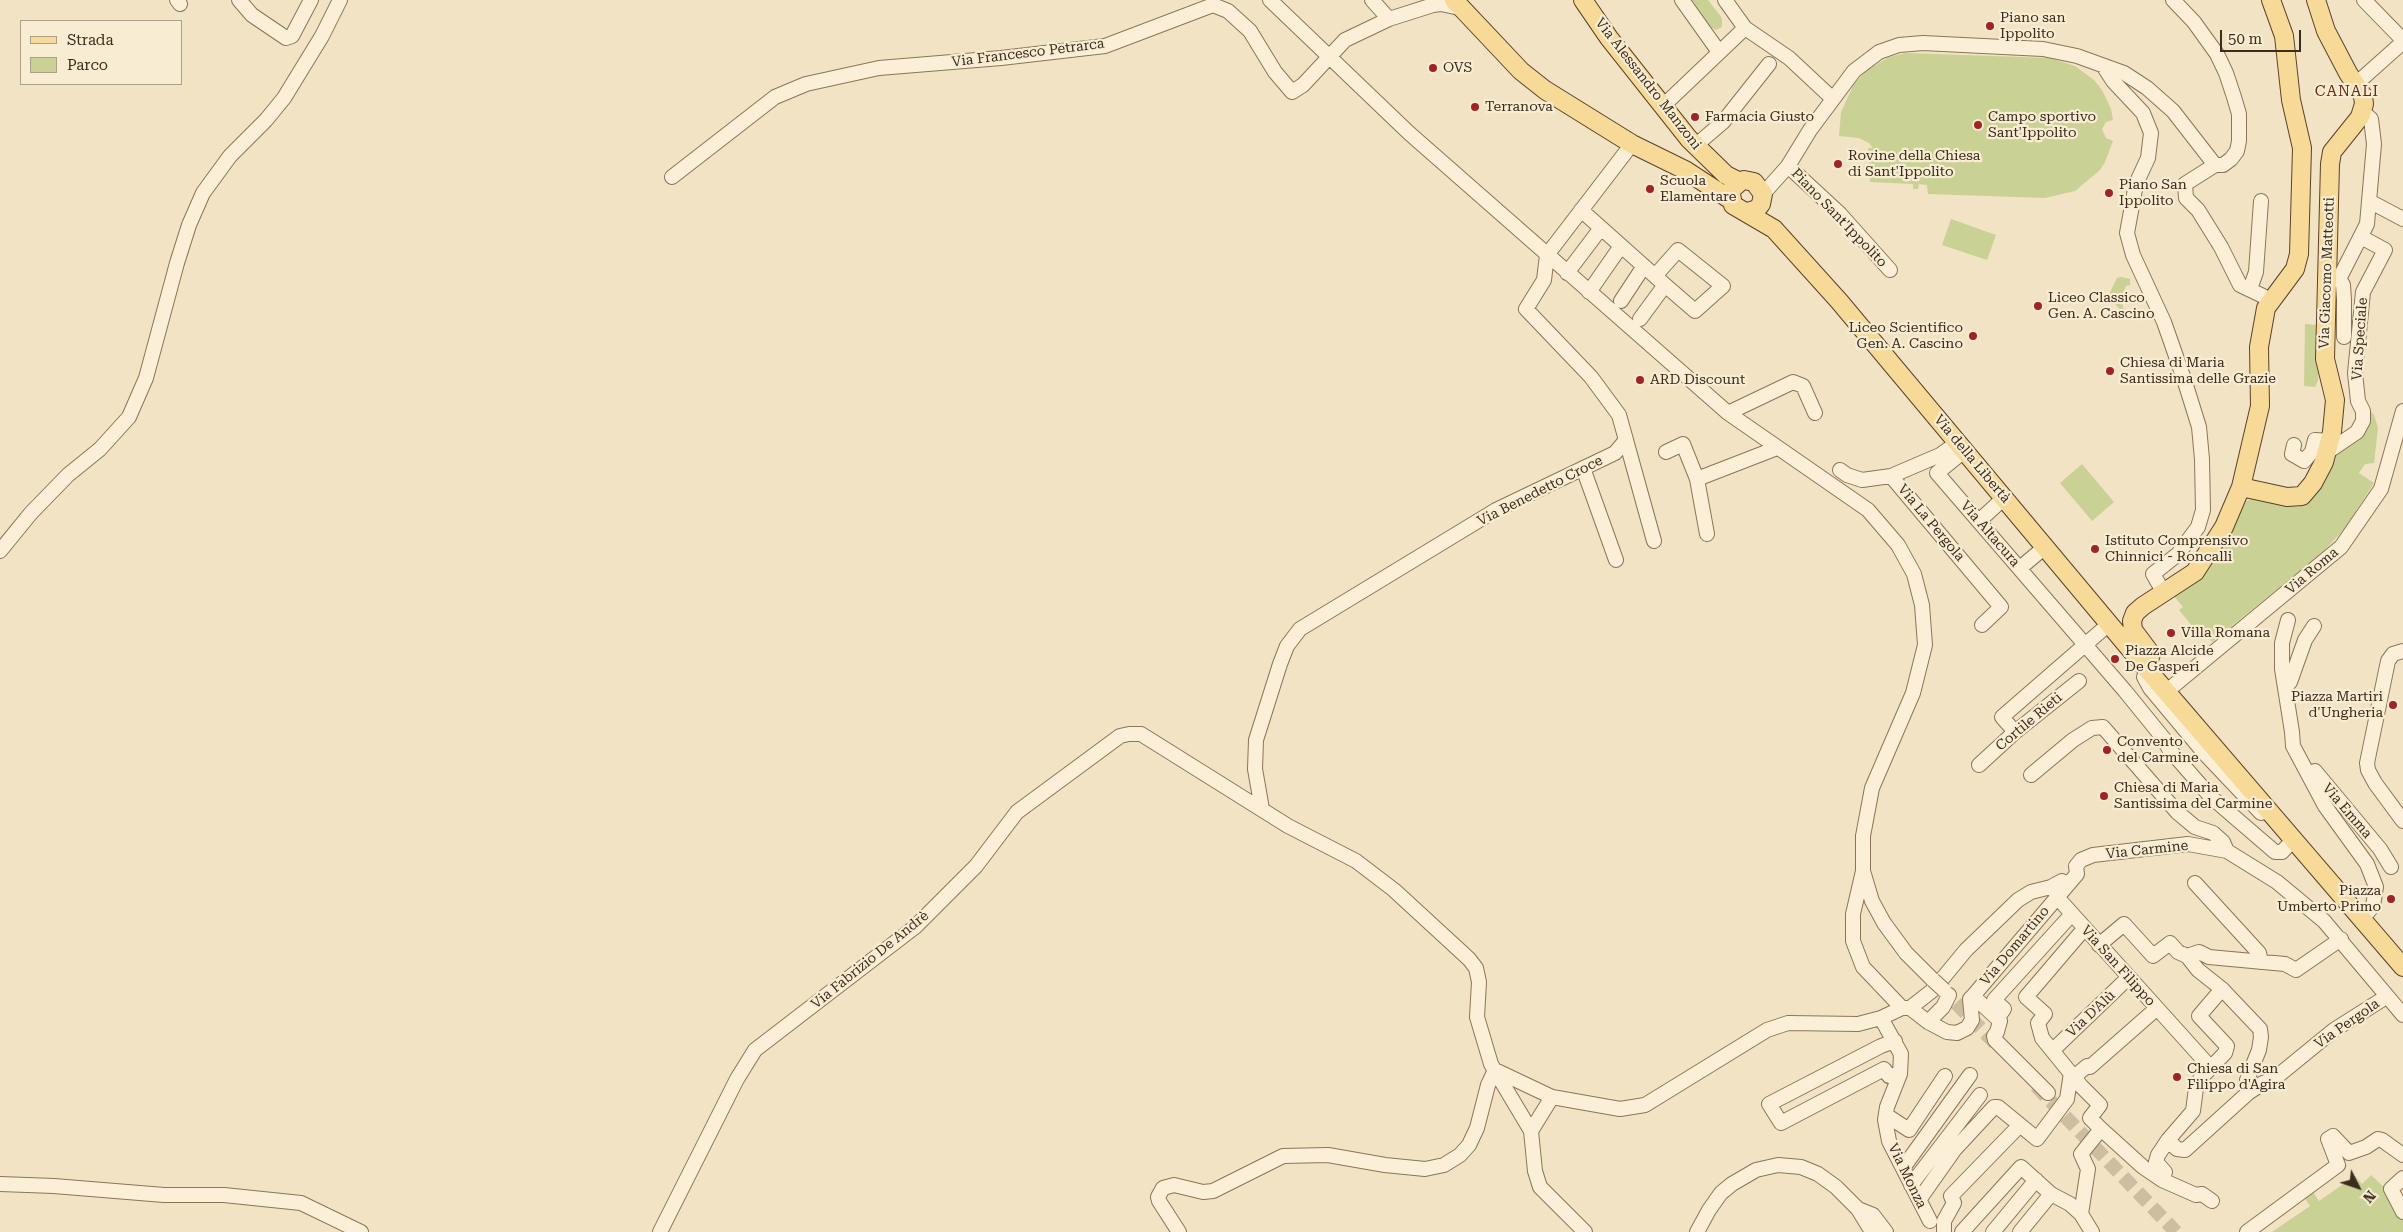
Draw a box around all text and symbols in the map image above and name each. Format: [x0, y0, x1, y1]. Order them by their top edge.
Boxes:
place label: Piano san Ippolito [2000, 10, 2065, 42]
street label: Via Alessandro Manzoni [1591, 15, 1705, 153]
legend [20, 20, 182, 85]
marker: Piano san Ippolito [1984, 20, 1996, 32]
scale bar [2223, 20, 2304, 52]
text: 50 m [2228, 30, 2262, 48]
text: Strada [67, 31, 114, 49]
street label: Via Francesco Petrarca [951, 35, 1105, 71]
text: Parco [67, 56, 108, 74]
place label: OVS [1443, 60, 1472, 76]
marker: OVS [1427, 62, 1439, 74]
district label: CANALI [2314, 83, 2380, 101]
place label: Terranova [1485, 99, 1553, 115]
marker: Terranova [1469, 101, 1481, 113]
place label: Farmacia Giusto [1705, 109, 1814, 125]
place label: Campo sportivo Sant'Ippolito [1988, 109, 2096, 142]
marker: Farmacia Giusto [1689, 111, 1701, 123]
marker: Campo sportivo Sant'Ippolito [1972, 119, 1984, 131]
place label: Rovine della Chiesa di Sant'Ippolito [1848, 148, 1980, 180]
marker: Rovine della Chiesa di Sant'Ippolito [1832, 158, 1844, 170]
street label: Piano Sant'Ippolito [1788, 165, 1890, 271]
place label: Scuola Elamentare [1660, 173, 1736, 206]
place label: Piano San Ippolito [2119, 177, 2187, 210]
marker: Scuola Elamentare [1644, 183, 1656, 195]
marker: Piano San Ippolito [2103, 187, 2115, 199]
street label: Via Giacomo Matteotti [2316, 197, 2338, 349]
place label: Liceo Classico Gen. A. Cascino [2048, 290, 2154, 322]
street label: Via Speciale [2349, 297, 2371, 381]
marker: Liceo Classico Gen. A. Cascino [2032, 300, 2044, 312]
place label: Liceo Scientifico Gen. A. Cascino [1849, 320, 1963, 352]
marker: Liceo Scientifico Gen. A. Cascino [1967, 330, 1979, 342]
place label: Chiesa di Maria Santissima delle Grazie [2120, 355, 2276, 388]
marker: Chiesa di Maria Santissima delle Grazie [2104, 365, 2116, 377]
place label: ARD Discount [1650, 372, 1745, 388]
marker: ARD Discount [1634, 374, 1646, 386]
street label: Via della Libertà [1930, 411, 2014, 507]
street label: Via Benedetto Croce [1475, 452, 1605, 530]
street label: Via La Pergola [1894, 481, 1968, 565]
street label: Via Altacura [1957, 498, 2023, 570]
place label: Istituto Comprensivo Chinnici - Roncalli [2105, 533, 2248, 566]
marker: Istituto Comprensivo Chinnici - Roncalli [2089, 543, 2101, 555]
street label: Via Roma [2282, 544, 2342, 598]
place label: Villa Romana [2181, 625, 2270, 641]
marker: Villa Romana [2165, 627, 2177, 639]
place label: Piazza Alcide De Gasperi [2125, 643, 2214, 676]
marker: Piazza Alcide De Gasperi [2109, 653, 2121, 665]
street label: Cortile Rieti [1992, 689, 2066, 755]
place label: Piazza Martiri d'Ungheria [2291, 689, 2383, 722]
marker: Piazza Martiri d'Ungheria [2387, 699, 2399, 711]
place label: Convento del Carmine [2117, 734, 2199, 766]
marker: Convento del Carmine [2101, 744, 2113, 756]
place label: Chiesa di Maria Santissima del Carmine [2114, 780, 2272, 812]
street label: Via Emma [2319, 780, 2375, 842]
marker: Chiesa di Maria Santissima del Carmine [2098, 790, 2110, 802]
street label: Via Carmine [2105, 837, 2189, 863]
place label: Piazza Umberto Primo [2277, 883, 2381, 916]
marker: Piazza Umberto Primo [2385, 893, 2397, 905]
street label: Via Domartino [1977, 903, 2053, 989]
street label: Via Fabrizio De Andrè [808, 907, 932, 1013]
street label: Via San Filippo [2077, 922, 2159, 1010]
street label: Via D'Alù [2063, 987, 2119, 1041]
street label: Via Pergola [2311, 995, 2383, 1053]
place label: Chiesa di San Filippo d'Agira [2187, 1061, 2285, 1094]
marker: Chiesa di San Filippo d'Agira [2171, 1071, 2183, 1083]
street label: Via Monza [1884, 1141, 1930, 1211]
north arrow [2333, 1162, 2383, 1212]
text: N [2360, 1188, 2379, 1206]

